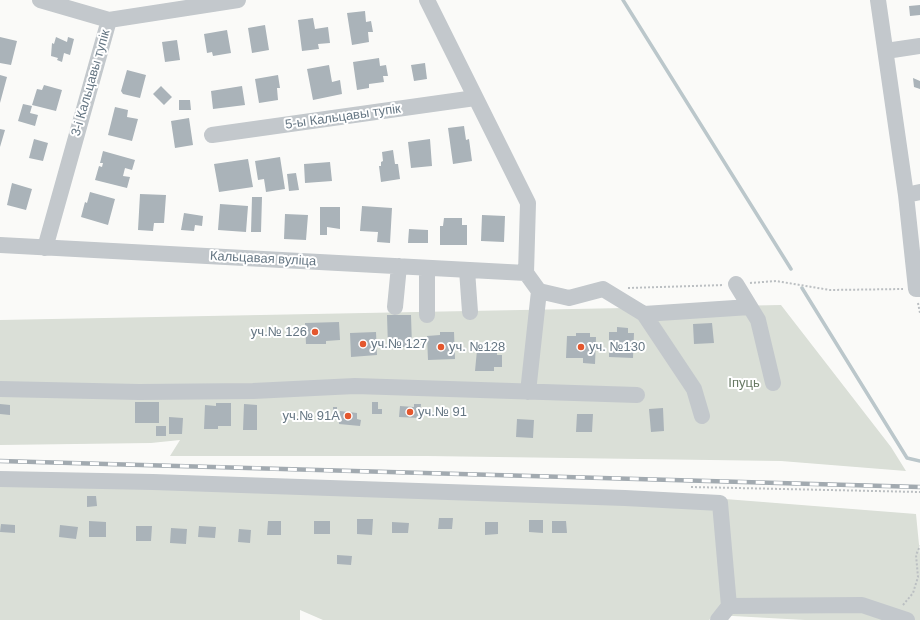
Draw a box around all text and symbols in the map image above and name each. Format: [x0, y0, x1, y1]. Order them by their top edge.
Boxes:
street label: 3-і Кальцавы тупік [68, 28, 114, 138]
street label: 5-ы Кальцавы тупік [284, 101, 402, 133]
street label: Кальцавая вуліца [209, 248, 317, 270]
place label: уч.№ 126 [251, 324, 307, 340]
marker: уч.№ 126 [310, 327, 320, 337]
place label: уч.№ 127 [371, 336, 427, 352]
marker: уч.№ 127 [358, 339, 368, 349]
place label: уч. №128 [449, 339, 505, 355]
place label: уч. №130 [589, 339, 645, 355]
marker: уч. №128 [436, 342, 446, 352]
marker: уч. №130 [576, 342, 586, 352]
park label: Іпуць [728, 375, 760, 391]
place label: уч.№ 91 [418, 404, 467, 420]
marker: уч.№ 91 [405, 407, 415, 417]
place label: уч.№ 91А [282, 408, 340, 424]
marker: уч.№ 91А [343, 411, 353, 421]

